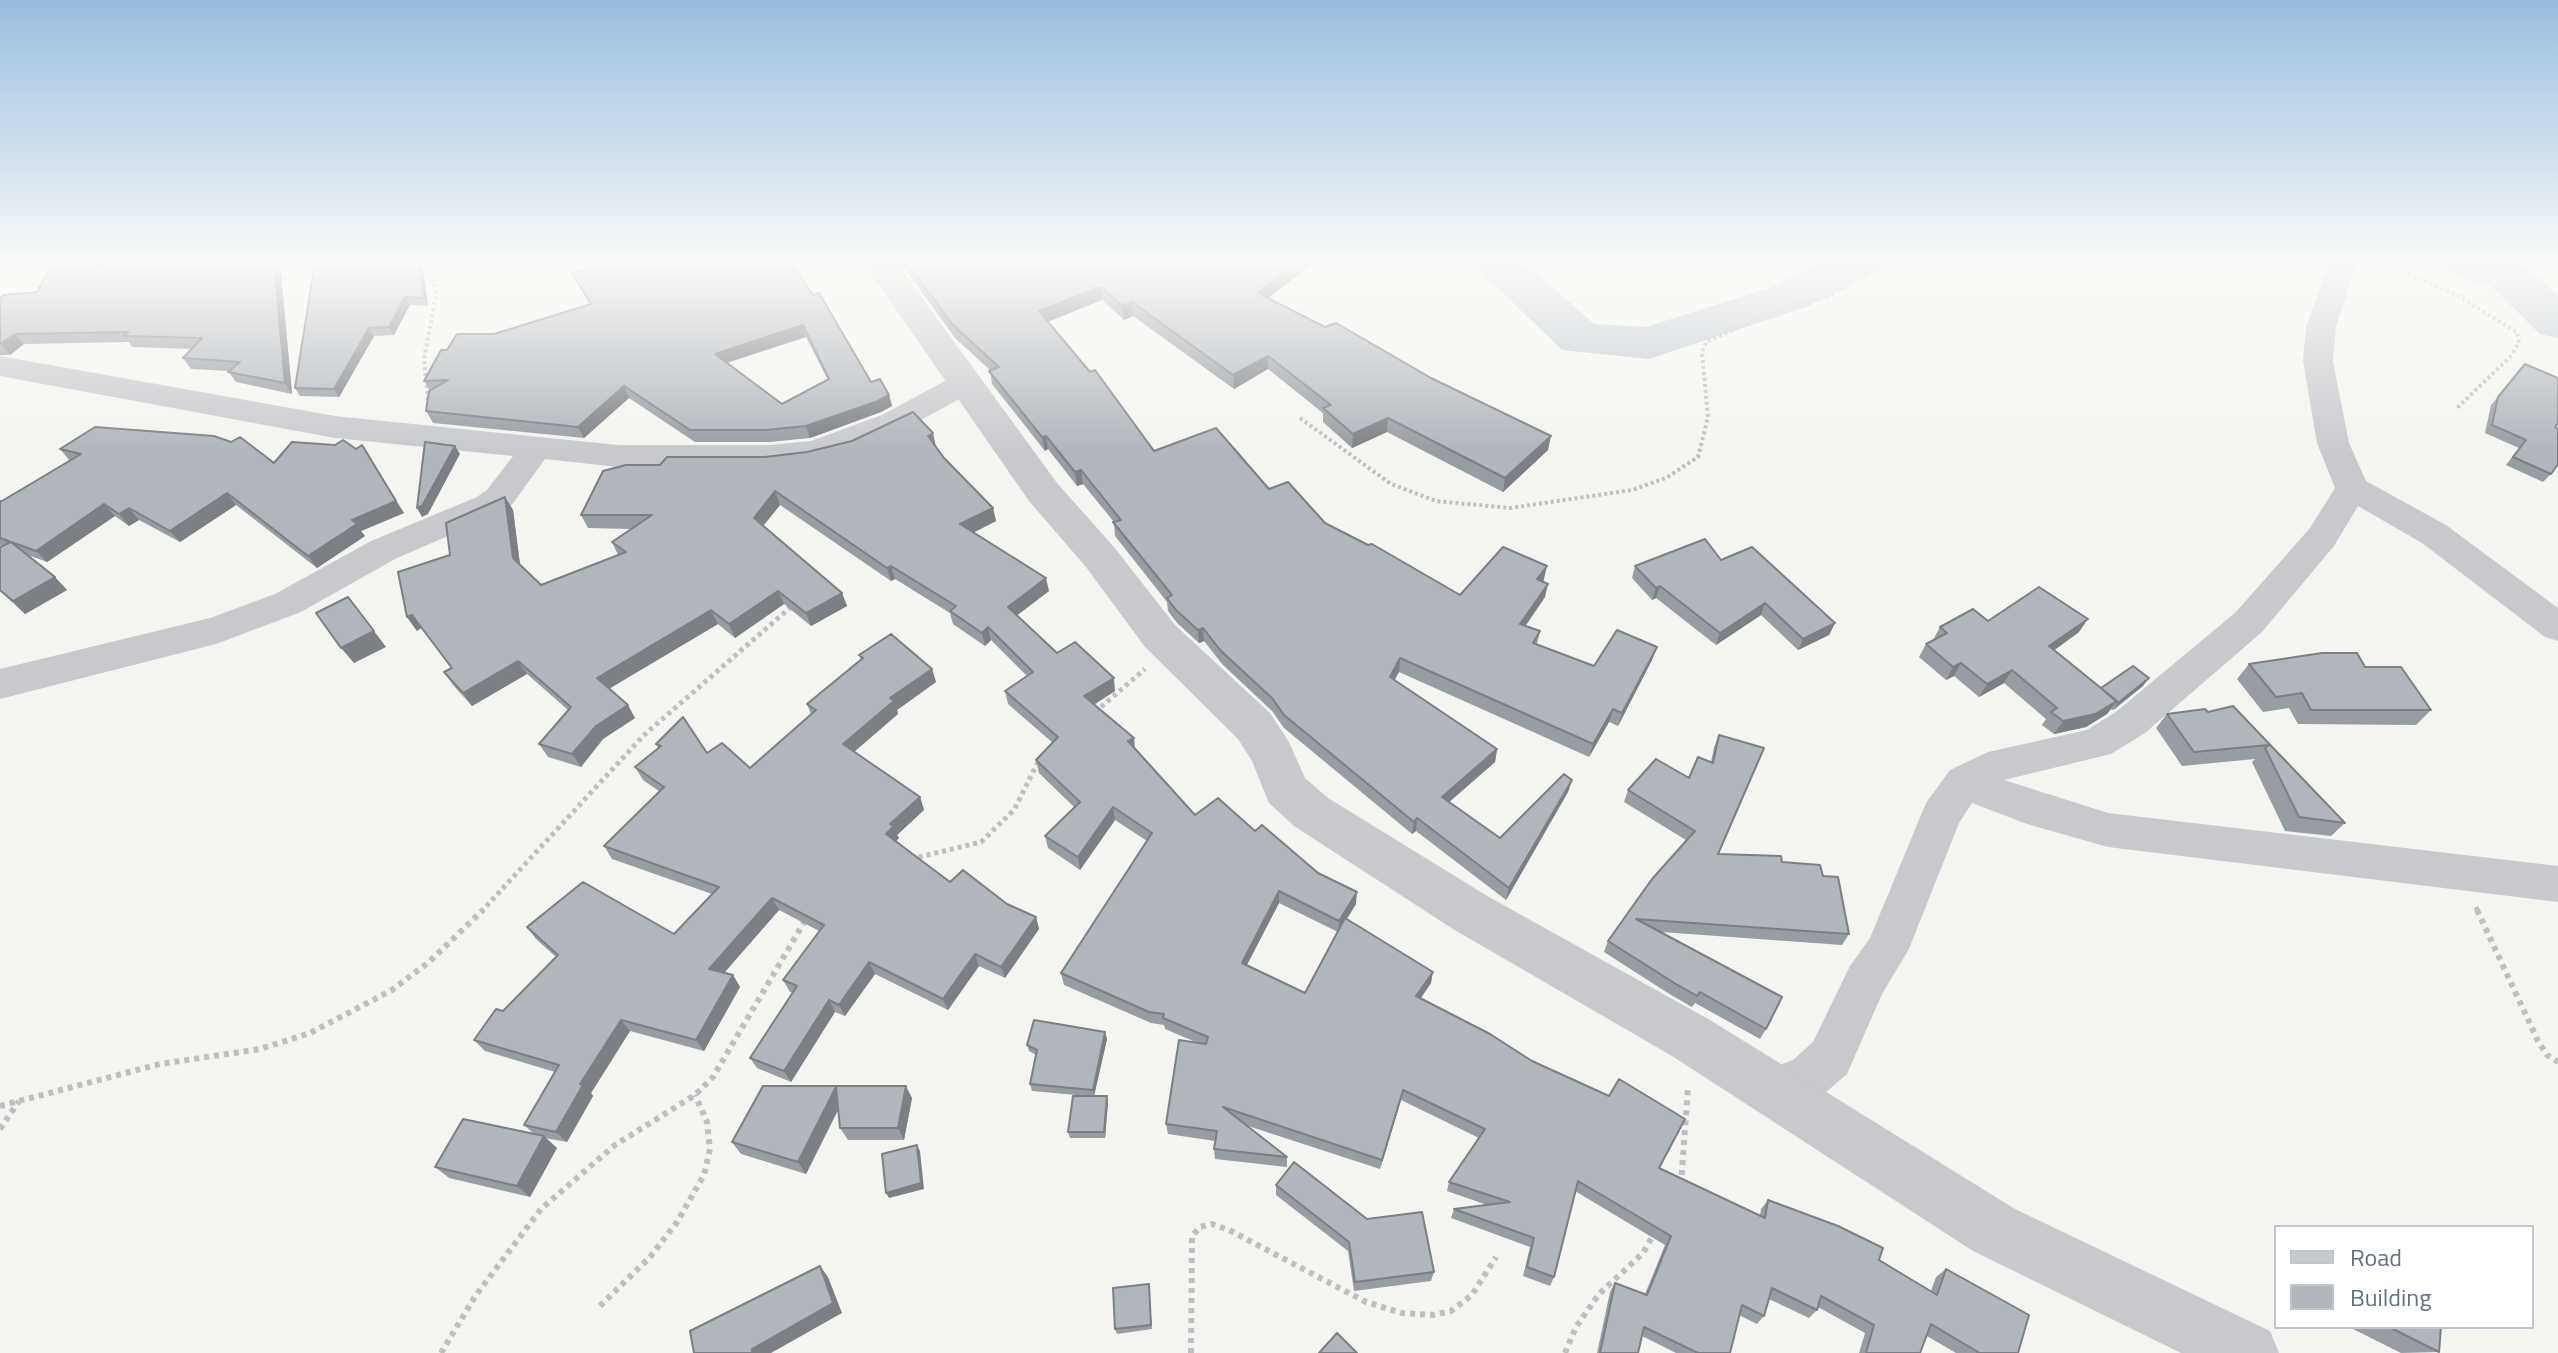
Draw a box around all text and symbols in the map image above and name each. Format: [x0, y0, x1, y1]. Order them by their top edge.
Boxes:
legend [2274, 1225, 2534, 1329]
text: Road [2350, 1239, 2402, 1275]
text: Building [2350, 1279, 2432, 1315]

